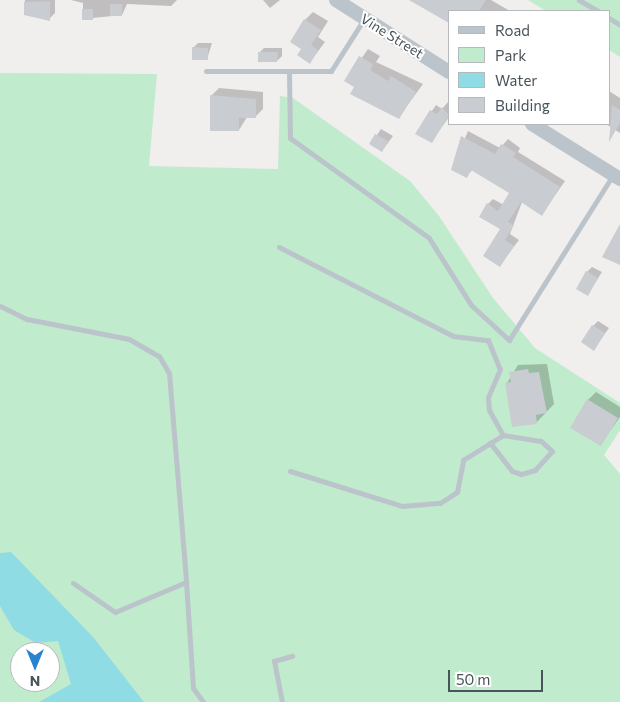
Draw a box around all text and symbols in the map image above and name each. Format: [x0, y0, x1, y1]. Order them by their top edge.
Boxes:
street label: Vine Street [357, 10, 427, 62]
legend [448, 10, 610, 125]
text: Road [495, 21, 530, 39]
text: Park [495, 46, 526, 64]
text: Water [495, 71, 537, 89]
text: Building [495, 96, 550, 114]
north arrow [10, 642, 60, 692]
scale bar [450, 660, 545, 692]
text: 50 m [456, 670, 490, 688]
text: N [30, 673, 40, 690]

